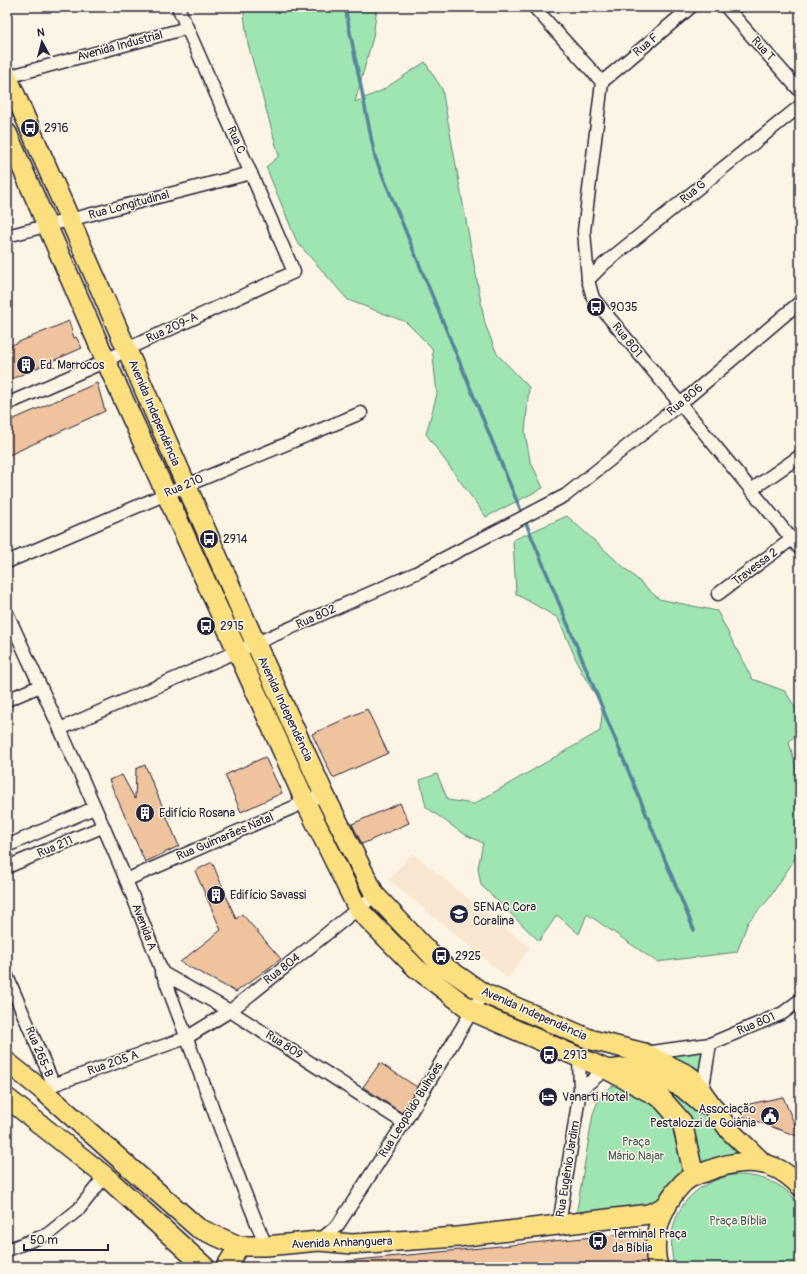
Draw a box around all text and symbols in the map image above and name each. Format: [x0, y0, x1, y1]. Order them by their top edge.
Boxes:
north arrow [22, 22, 62, 62]
text: N [36, 26, 46, 39]
street label: Avenida Industrial [75, 27, 165, 65]
street label: Rua F [630, 30, 662, 60]
street label: Rua T [748, 34, 778, 65]
bus stop icon: 2916 [19, 117, 41, 139]
place label: 2916 [44, 121, 69, 136]
street label: Rua C [223, 124, 249, 156]
street label: Rua G [677, 177, 709, 207]
street label: Rua Longitudinal [87, 187, 171, 223]
bus stop icon: 9035 [585, 296, 607, 318]
place label: 9035 [610, 300, 638, 315]
street label: Rua 209-A [144, 309, 200, 346]
street label: Rua 801 [609, 320, 645, 360]
building icon: Ed. Marrocos [15, 354, 37, 376]
street label: Avenida Independência [125, 357, 183, 469]
place label: Ed. Marrocos [40, 358, 105, 373]
street label: Rua 806 [664, 381, 706, 419]
street label: Rua 210 [162, 471, 206, 501]
bus stop icon: 2914 [198, 528, 220, 550]
place label: 2914 [223, 532, 248, 547]
street label: Travessa 2 [729, 545, 781, 589]
street label: Rua 802 [294, 601, 339, 632]
bus stop icon: 2915 [195, 615, 217, 637]
place label: 2915 [220, 619, 244, 634]
street label: Avenida Independência [254, 654, 316, 764]
building icon: Edifício Rosana [134, 802, 156, 824]
place label: Edifício Rosana [159, 806, 236, 821]
street label: Rua Guimarães Natal [174, 810, 276, 864]
street label: Rua 211 [35, 833, 75, 861]
building icon: Edifício Savassi [205, 884, 227, 906]
place label: Edifício Savassi [230, 888, 306, 903]
place label: SENAC Cora Coralina [473, 900, 537, 929]
street label: Avenida A [128, 901, 160, 953]
school or university icon: SENAC Cora Coralina [448, 903, 470, 925]
bus stop icon: 2925 [430, 945, 452, 967]
place label: 2925 [455, 949, 481, 964]
street label: Rua 804 [261, 950, 303, 988]
street label: Avenida Independência [479, 984, 590, 1044]
street label: Rua 801 [735, 1009, 777, 1039]
street label: Rua 265-B [22, 1025, 56, 1080]
street label: Rua 809 [262, 1027, 306, 1063]
bus stop icon: 2913 [538, 1044, 560, 1066]
street label: Rua 205 A [86, 1047, 141, 1079]
place label: 2913 [563, 1048, 588, 1063]
street label: Rua Leopoldo Bulhões [376, 1059, 447, 1160]
hotel icon: Vanarti Hotel [537, 1086, 559, 1108]
place label: Vanarti Hotel [562, 1090, 628, 1105]
place label: Associação Pestalozzi de Goiânia [650, 1102, 757, 1131]
public building icon: Associação Pestalozzi de Goiânia [759, 1105, 781, 1127]
street label: Rua Eugênio Jardim [553, 1119, 583, 1218]
park label: Praça Mário Najar [608, 1135, 665, 1164]
park label: Praça Bíblia [709, 1214, 767, 1229]
scale bar [24, 1226, 108, 1252]
place label: Terminal Praça da Bíblia [612, 1227, 687, 1256]
bus stop icon: Terminal Praça da Bíblia [587, 1230, 609, 1252]
text: 50 m [30, 1233, 58, 1248]
street label: Avenida Anhanguera [291, 1234, 393, 1252]

